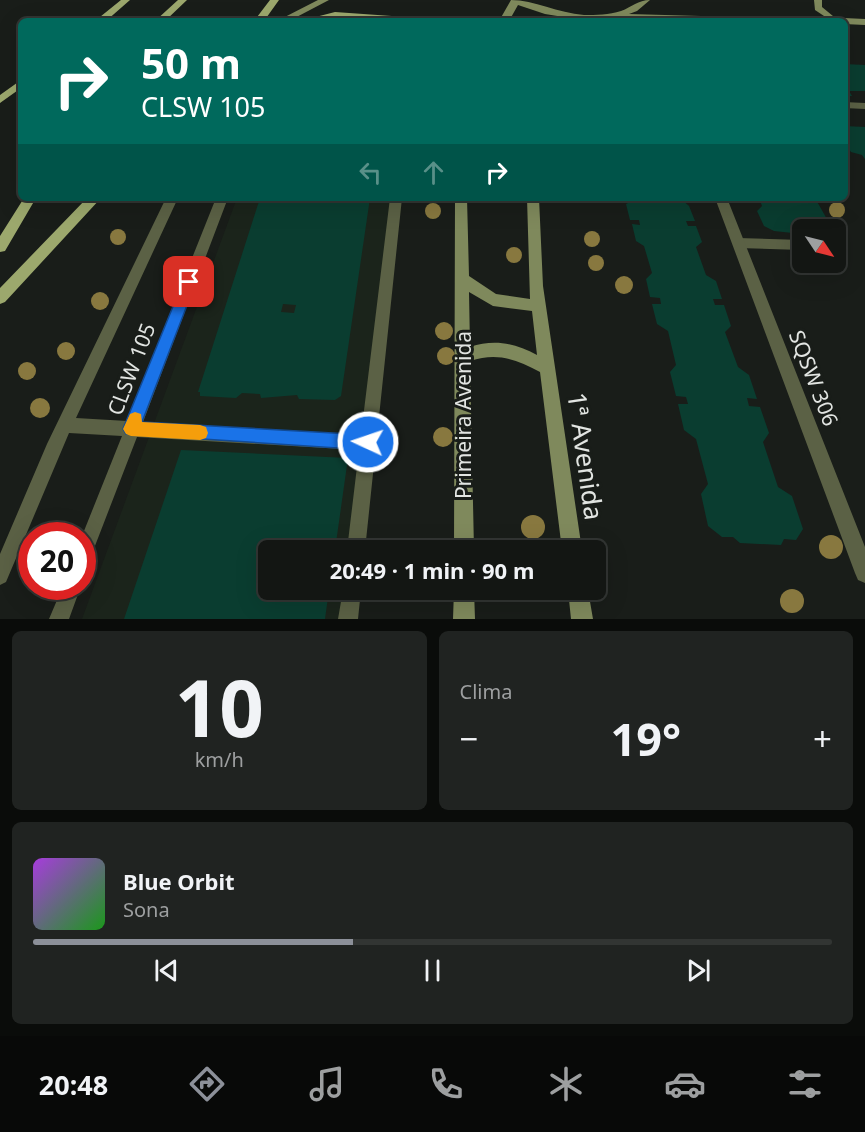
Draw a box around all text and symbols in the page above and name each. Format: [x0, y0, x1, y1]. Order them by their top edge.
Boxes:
text: 50 m [141, 34, 241, 91]
icon: right [42, 42, 120, 120]
text: CLSW 105 [141, 88, 266, 125]
icon: left [354, 156, 387, 189]
icon: ahead [417, 156, 450, 189]
icon: right [480, 156, 513, 189]
north arrow [792, 219, 846, 273]
map controls [792, 219, 846, 273]
pin [163, 256, 214, 307]
icon: arrive [172, 265, 205, 298]
street label: CLSW 105 [101, 319, 161, 419]
street label: SQSW 306 [783, 326, 845, 430]
street label: Primeira Avenida [449, 331, 477, 499]
street label: 1ª Avenida [559, 390, 613, 522]
position arrow [336, 410, 400, 474]
speed limit sign: 20 [18, 522, 96, 600]
text: 20:49 · 1 min · 90 m [330, 555, 534, 585]
text: 10 [175, 654, 264, 760]
text: Clima [460, 678, 512, 705]
text: 19° [610, 708, 681, 769]
text: − [460, 716, 478, 761]
text: + [813, 716, 832, 761]
text: km/h [195, 746, 244, 773]
text: Blue Orbit [123, 866, 235, 896]
text: Sona [123, 896, 170, 923]
icon: previous [150, 954, 183, 987]
icon: pause [416, 954, 449, 987]
icon: next [682, 954, 715, 987]
icon: directions [186, 1063, 228, 1105]
icon: music [306, 1063, 348, 1105]
icon: phone [425, 1063, 467, 1105]
icon: climate [545, 1063, 587, 1105]
icon: car [664, 1063, 706, 1105]
icon: filters [784, 1063, 826, 1105]
text: 20:48 [39, 1066, 108, 1103]

